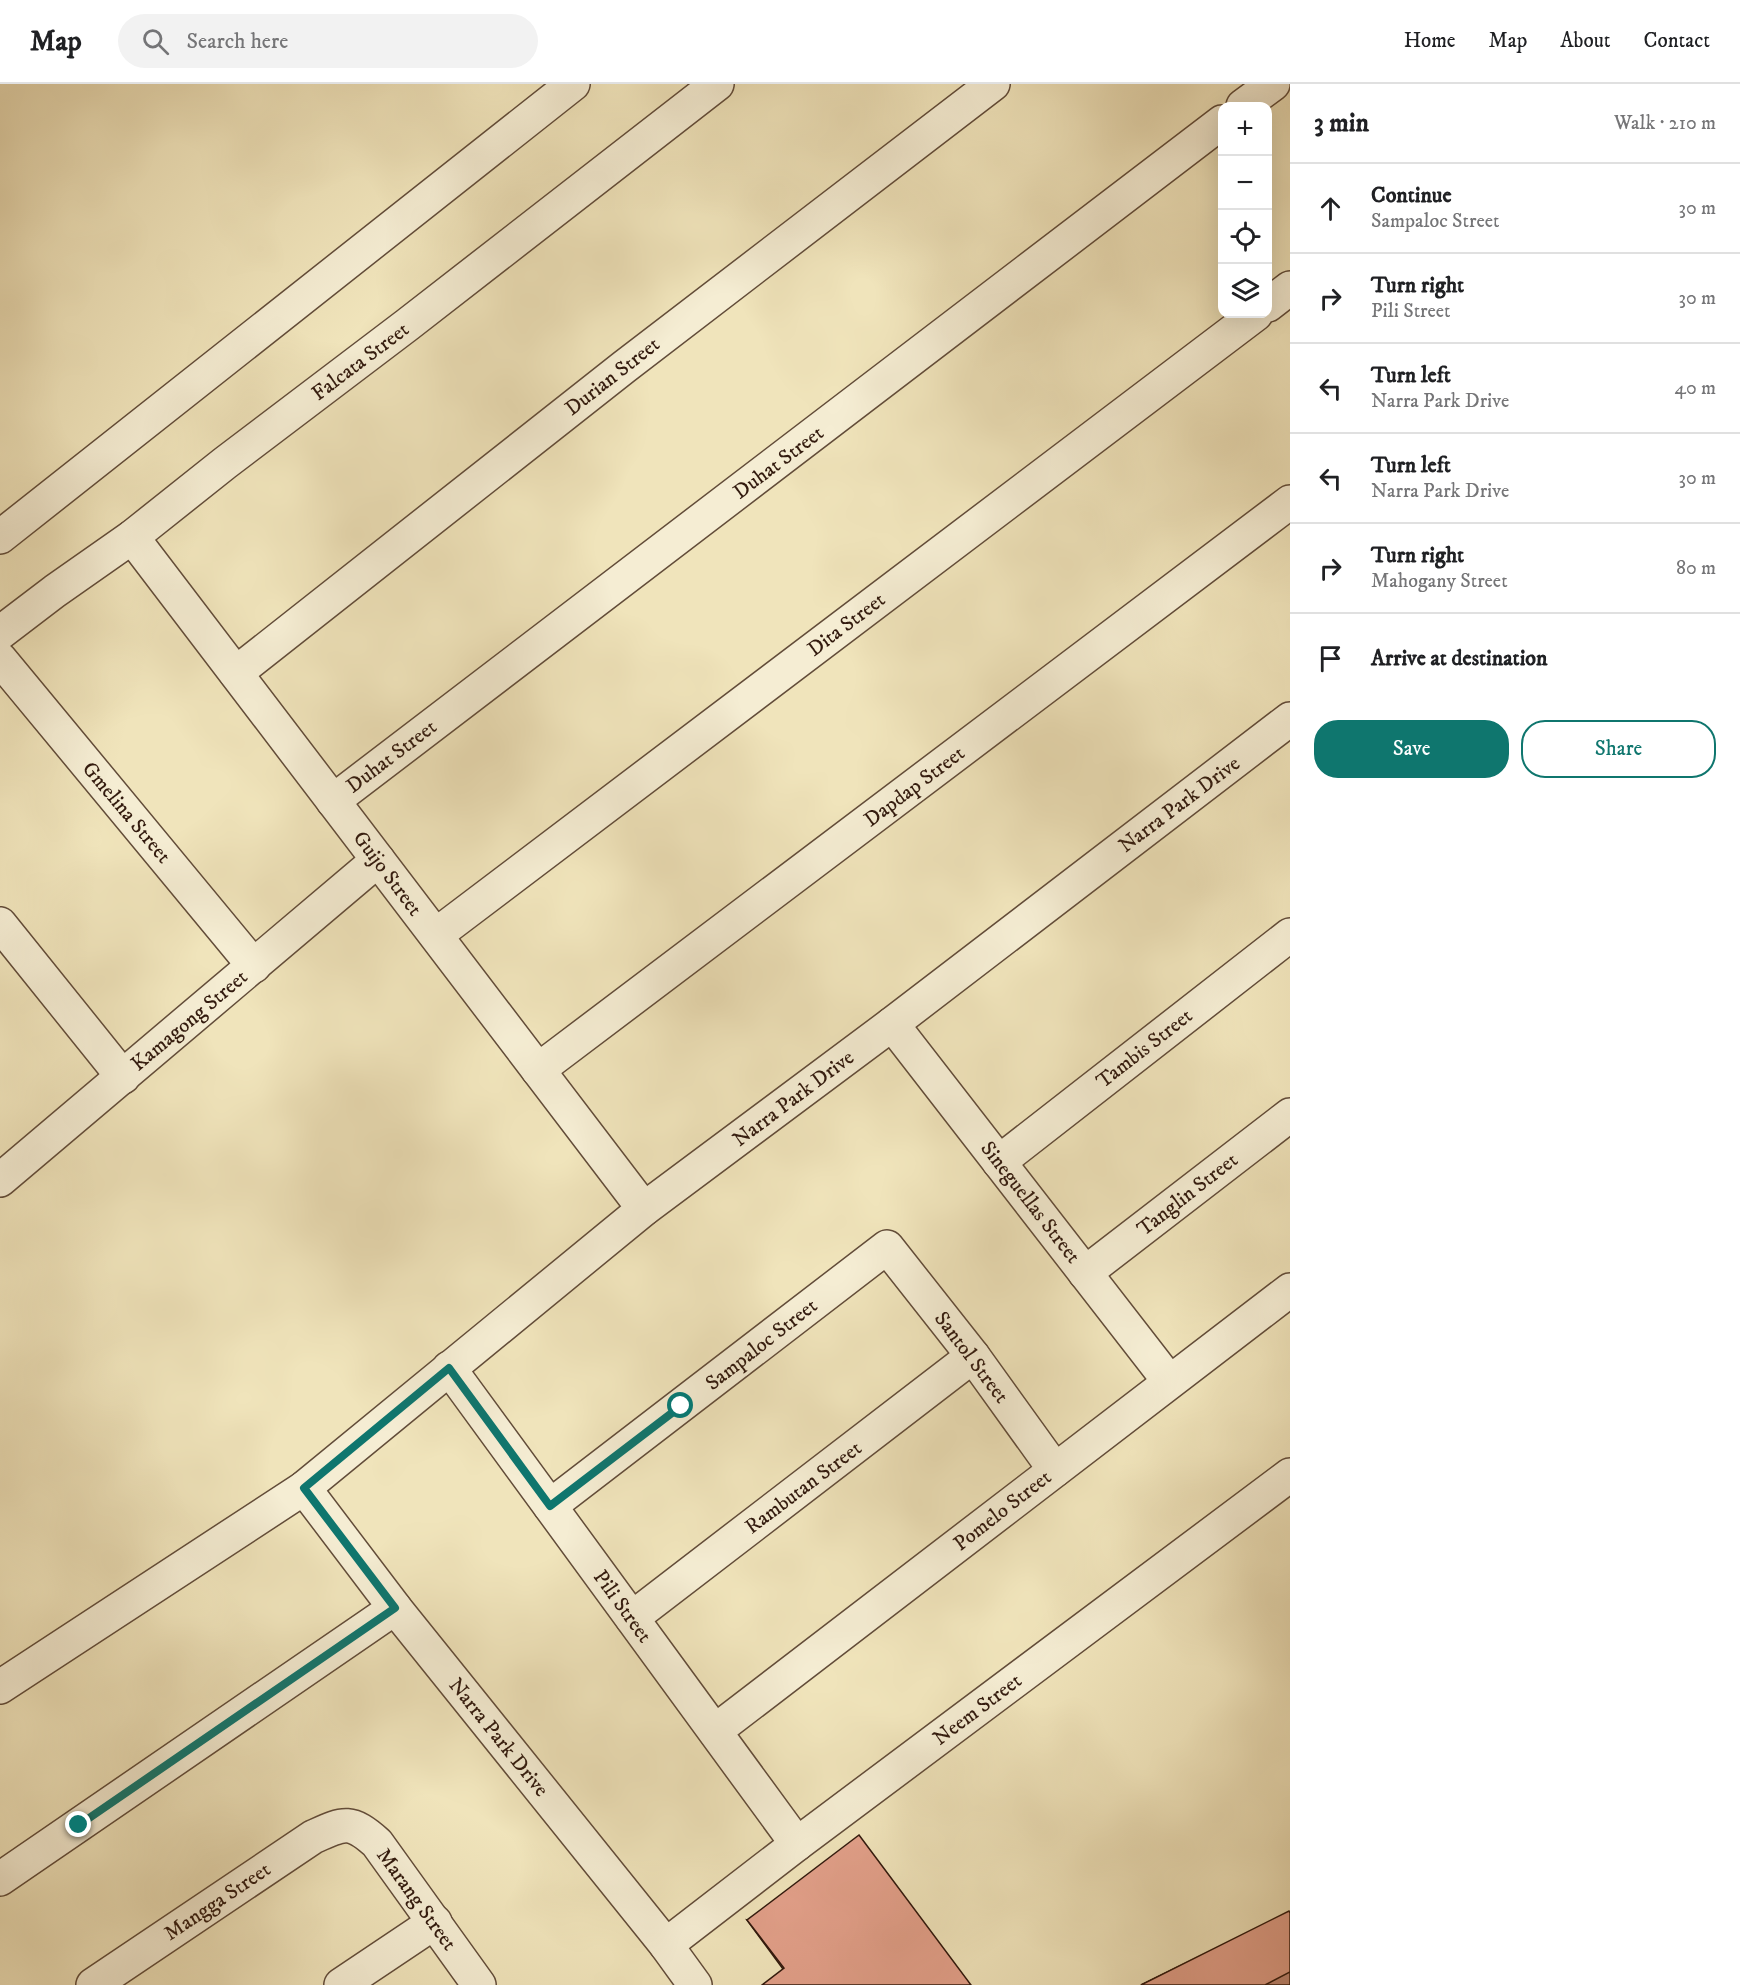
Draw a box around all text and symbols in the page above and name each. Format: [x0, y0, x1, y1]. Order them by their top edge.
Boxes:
search box [118, 14, 538, 68]
text: Map [30, 24, 82, 59]
icon: search [139, 25, 172, 58]
text: Search here [187, 28, 288, 55]
text: Home [1404, 28, 1456, 54]
text: Map [1489, 28, 1527, 54]
text: About [1560, 28, 1611, 54]
text: Contact [1644, 28, 1710, 54]
map controls [1218, 102, 1272, 318]
button: + [1218, 102, 1272, 156]
text: 3 min [1314, 107, 1369, 140]
text: Walk · 210 m [1614, 111, 1716, 136]
button: − [1218, 156, 1272, 210]
text: Continue [1371, 182, 1452, 209]
icon: ahead [1314, 192, 1347, 225]
text: 30 m [1678, 196, 1716, 221]
text: Sampaloc Street [1371, 209, 1499, 234]
button: locate [1218, 210, 1272, 264]
button: layers [1218, 264, 1272, 318]
text: Turn right [1371, 272, 1464, 299]
icon: right [1314, 282, 1347, 315]
text: 30 m [1678, 286, 1716, 311]
text: Pili Street [1371, 299, 1451, 324]
street label: Falcata Street [307, 317, 415, 407]
street label: Durian Street [560, 332, 665, 422]
text: Turn left [1371, 362, 1451, 389]
icon: left [1314, 372, 1347, 405]
text: 40 m [1674, 376, 1716, 401]
text: Narra Park Drive [1371, 389, 1509, 414]
street label: Duhat Street [728, 420, 829, 505]
text: Turn left [1371, 452, 1451, 479]
icon: left [1314, 462, 1347, 495]
text: 30 m [1678, 466, 1716, 491]
text: Narra Park Drive [1371, 479, 1509, 504]
text: Turn right [1371, 542, 1464, 569]
icon: right [1314, 552, 1347, 585]
text: 80 m [1676, 556, 1716, 581]
text: Mahogany Street [1371, 569, 1508, 594]
street label: Dita Street [803, 587, 891, 663]
icon: arrive [1314, 642, 1347, 675]
text: Arrive at destination [1371, 645, 1548, 672]
street label: Duhat Street [341, 714, 442, 799]
button: Save [1314, 720, 1509, 778]
button: Share [1521, 720, 1716, 778]
street label: Dapdap Street [859, 740, 970, 833]
street label: Narra Park Drive [1114, 751, 1246, 859]
street label: Gmelina Street [76, 756, 177, 869]
street label: Guijo Street [347, 826, 428, 921]
street label: Kamagong Street [126, 964, 253, 1077]
street label: Tambis Street [1091, 1003, 1198, 1094]
street label: Narra Park Drive [728, 1045, 860, 1153]
street label: Sineguellas Street [974, 1136, 1086, 1269]
street label: Tanglin Street [1132, 1147, 1244, 1242]
street label: Sampaloc Street [700, 1293, 823, 1397]
street label: Santol Street [928, 1307, 1014, 1409]
route start [667, 1392, 693, 1418]
street label: Rambutan Street [740, 1435, 867, 1540]
street label: Pomelo Street [948, 1464, 1057, 1557]
street label: Pili Street [587, 1565, 657, 1648]
street label: Neem Street [928, 1668, 1027, 1752]
street label: Narra Park Drive [442, 1673, 554, 1802]
route end [65, 1811, 91, 1837]
street label: Marang Street [370, 1843, 462, 1956]
street label: Mangga Street [159, 1857, 276, 1947]

